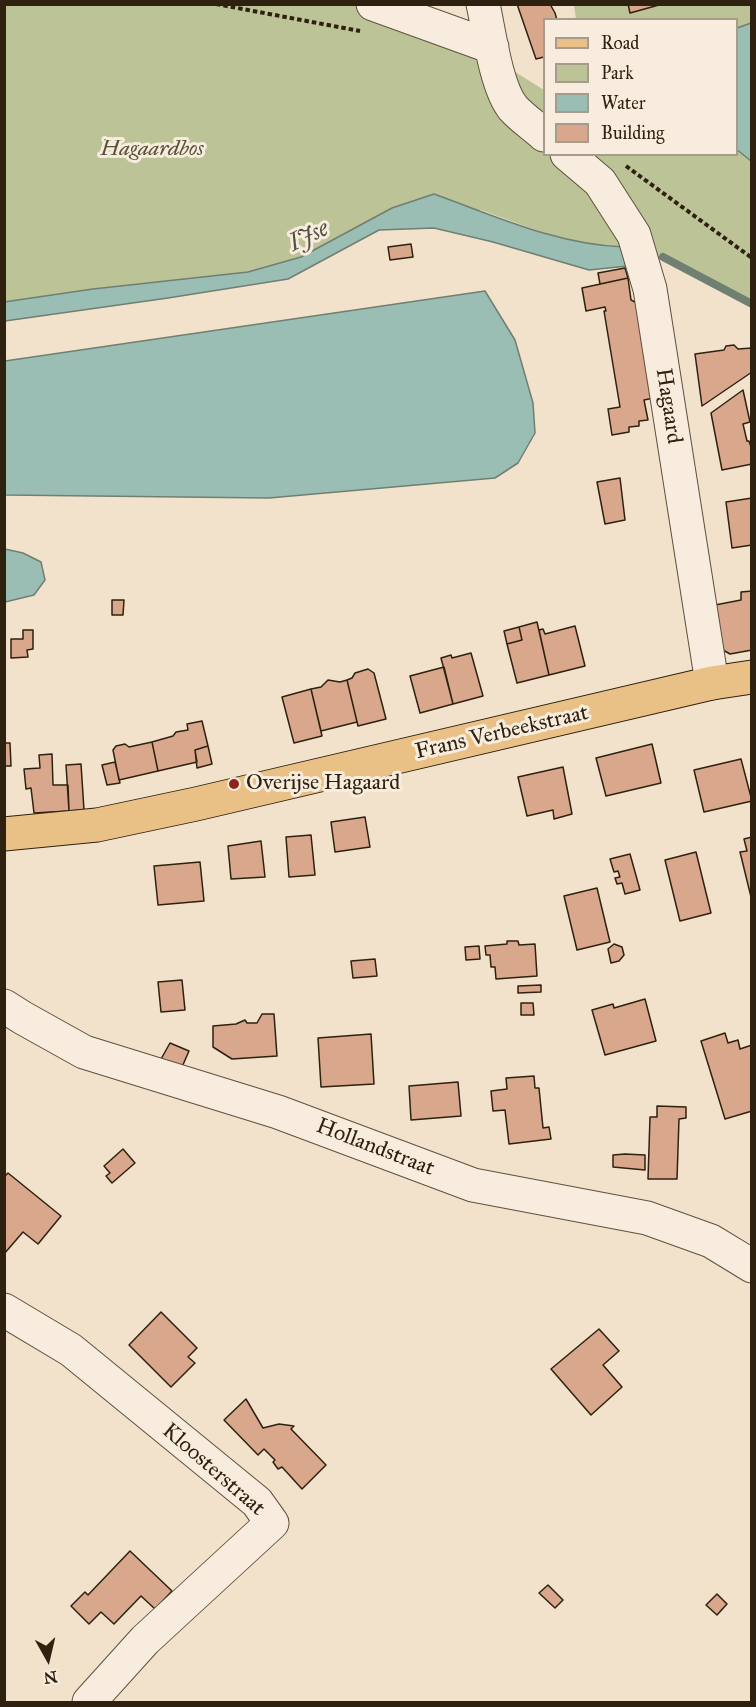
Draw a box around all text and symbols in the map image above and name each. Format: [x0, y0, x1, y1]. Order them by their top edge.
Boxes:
legend [543, 18, 738, 156]
text: Road [601, 32, 639, 54]
text: Park [601, 62, 634, 84]
text: Water [601, 92, 645, 114]
text: Building [601, 122, 664, 144]
park label: Hagaardbos [100, 137, 204, 163]
water label: IJse [284, 215, 334, 259]
street label: Hagaard [649, 366, 687, 446]
street label: Frans Verbeekstraat [413, 700, 591, 766]
place label: Overijse Hagaard [246, 771, 400, 797]
marker: Overijse Hagaard [227, 777, 241, 791]
street label: Hollandstraat [312, 1113, 438, 1183]
street label: Kloosterstraat [156, 1418, 270, 1522]
north arrow [18, 1629, 78, 1689]
text: N [43, 1667, 59, 1688]

